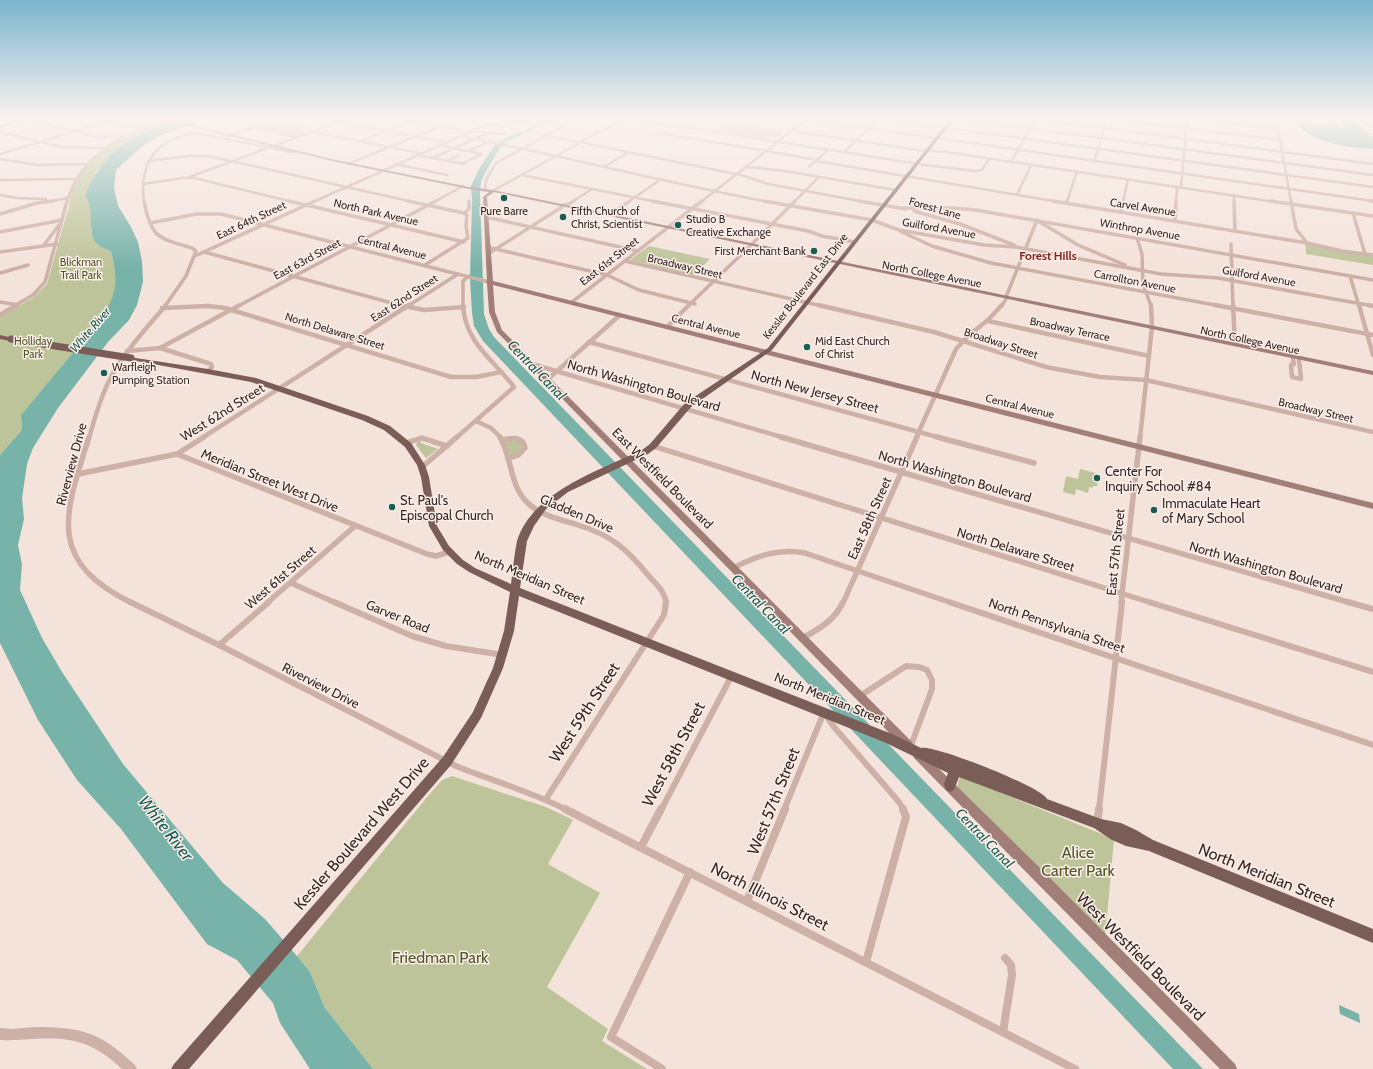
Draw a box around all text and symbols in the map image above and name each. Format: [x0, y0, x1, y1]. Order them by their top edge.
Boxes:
marker: Pure Barre [499, 193, 509, 203]
street label: Forest Lane [907, 194, 963, 222]
street label: North Park Avenue [332, 195, 420, 229]
street label: Carvel Avenue [1109, 195, 1177, 219]
street label: East 64th Street [214, 198, 288, 242]
place label: Pure Barre [480, 204, 528, 218]
place label: Fifth Church of Christ, Scientist [571, 204, 643, 231]
marker: Fifth Church of Christ, Scientist [558, 212, 568, 222]
place label: Studio B Creative Exchange [686, 212, 771, 239]
street label: Guilford Avenue [901, 215, 977, 241]
street label: Winthrop Avenue [1099, 215, 1182, 243]
marker: Studio B Creative Exchange [673, 220, 683, 230]
street label: Kessler Boulevard East Drive [759, 230, 851, 342]
street label: Central Avenue [356, 232, 428, 262]
street label: East 61st Street [577, 233, 641, 288]
street label: East 63rd Street [271, 235, 343, 283]
place label: First Merchant Bank [715, 244, 806, 258]
marker: First Merchant Bank [809, 246, 819, 256]
district label: Forest Hills [1019, 248, 1077, 263]
street label: Broadway Street [646, 251, 724, 281]
park label: Blickman Trail Park [60, 255, 102, 282]
street label: North College Avenue [881, 257, 983, 291]
street label: Guilford Avenue [1221, 263, 1297, 289]
street label: Carrollton Avenue [1093, 266, 1178, 296]
street label: East 62nd Street [368, 271, 440, 325]
water label: White River [66, 303, 114, 355]
street label: North Delaware Street [283, 309, 387, 353]
street label: Central Avenue [670, 311, 742, 341]
street label: Broadway Terrace [1029, 314, 1112, 344]
street label: North College Avenue [1199, 323, 1301, 357]
street label: Broadway Street [962, 325, 1040, 362]
park label: Holliday Park [14, 334, 52, 361]
place label: Mid East Church of Christ [815, 334, 890, 361]
water label: Central Canal [504, 336, 571, 404]
marker: Mid East Church of Christ [802, 342, 812, 352]
street label: North Washington Boulevard [566, 356, 722, 414]
place label: Warfleigh Pumping Station [112, 360, 190, 387]
street label: North New Jersey Street [750, 366, 881, 416]
marker: Warfleigh Pumping Station [99, 368, 109, 378]
street label: West 62nd Street [177, 379, 268, 444]
street label: Central Avenue [984, 391, 1056, 421]
street label: Broadway Street [1277, 395, 1355, 425]
street label: Riverview Drive [52, 421, 90, 507]
street label: East Westfield Boulevard [609, 424, 717, 532]
street label: Meridian Street West Drive [199, 445, 341, 515]
street label: North Washington Boulevard [877, 447, 1033, 505]
place label: Center For Inquiry School #84 [1105, 463, 1212, 494]
marker: Center For Inquiry School #84 [1092, 473, 1102, 483]
street label: East 58th Street [844, 474, 895, 562]
street label: Gladden Drive [538, 490, 617, 536]
place label: St. Paul's Episcopal Church [400, 492, 494, 523]
place label: Immaculate Heart of Mary School [1162, 495, 1261, 526]
marker: St. Paul's Episcopal Church [387, 502, 397, 512]
marker: Immaculate Heart of Mary School [1149, 505, 1159, 515]
street label: East 57th Street [1102, 507, 1128, 596]
street label: North Delaware Street [955, 523, 1077, 575]
street label: North Washington Boulevard [1188, 538, 1344, 596]
street label: West 61st Street [241, 541, 319, 612]
street label: North Meridian Street [472, 547, 588, 608]
water label: Central Canal [728, 570, 795, 638]
street label: North Pennsylvania Street [987, 594, 1128, 656]
street label: Garver Road [364, 596, 432, 636]
street label: West 59th Street [545, 658, 624, 766]
street label: Riverview Drive [280, 659, 363, 712]
street label: North Meridian Street [772, 668, 888, 728]
street label: West 58th Street [638, 698, 709, 810]
street label: West 57th Street [743, 744, 804, 858]
street label: Kessler Boulevard West Drive [290, 753, 433, 914]
water label: White River [134, 791, 198, 865]
water label: Central Canal [952, 804, 1019, 872]
street label: North Meridian Street [1196, 839, 1338, 912]
park label: Alice Carter Park [1041, 843, 1116, 880]
street label: North Illinois Street [708, 858, 832, 935]
street label: West Westfield Boulevard [1072, 888, 1209, 1025]
park label: Friedman Park [392, 948, 489, 967]

